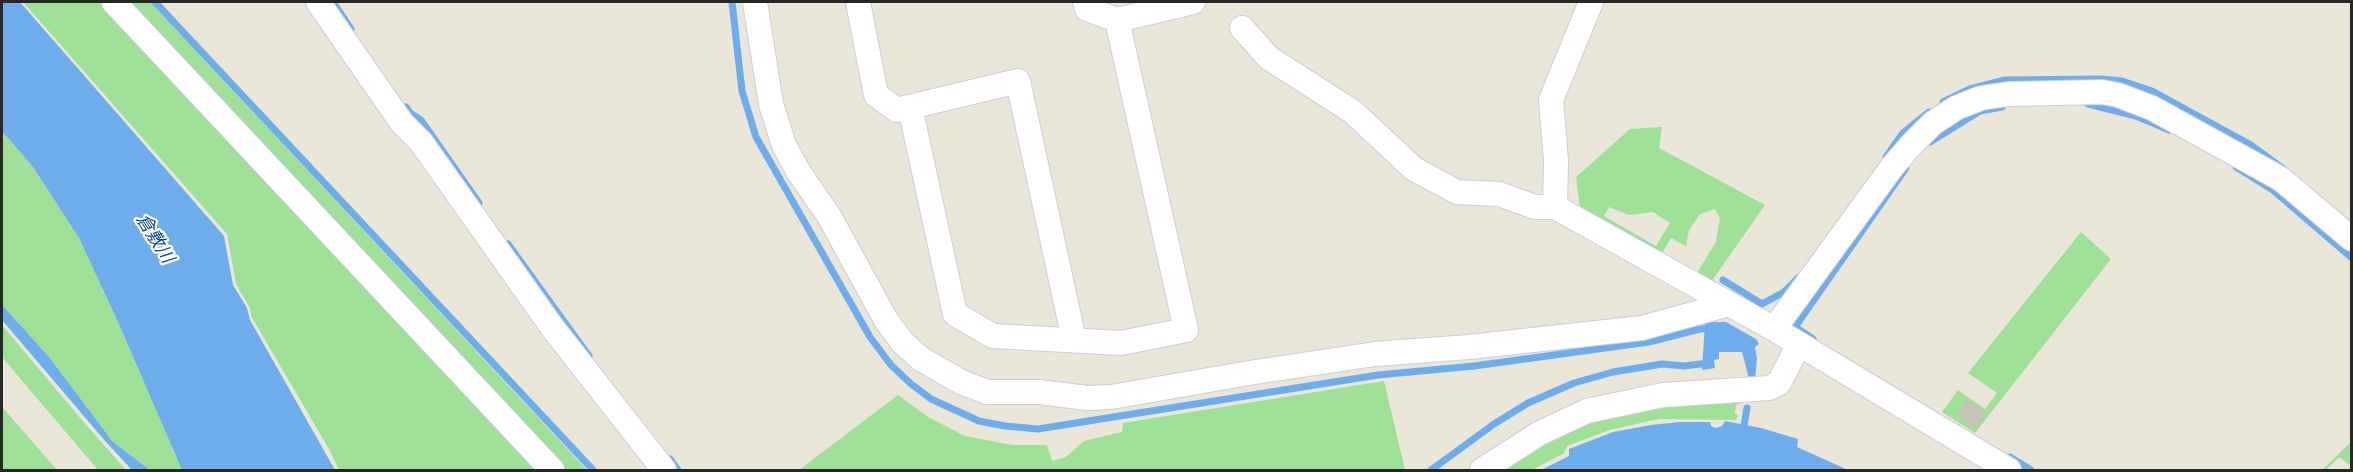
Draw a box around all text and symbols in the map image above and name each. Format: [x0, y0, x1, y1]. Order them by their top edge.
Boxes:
water label: 倉敷川 [131, 210, 177, 268]

